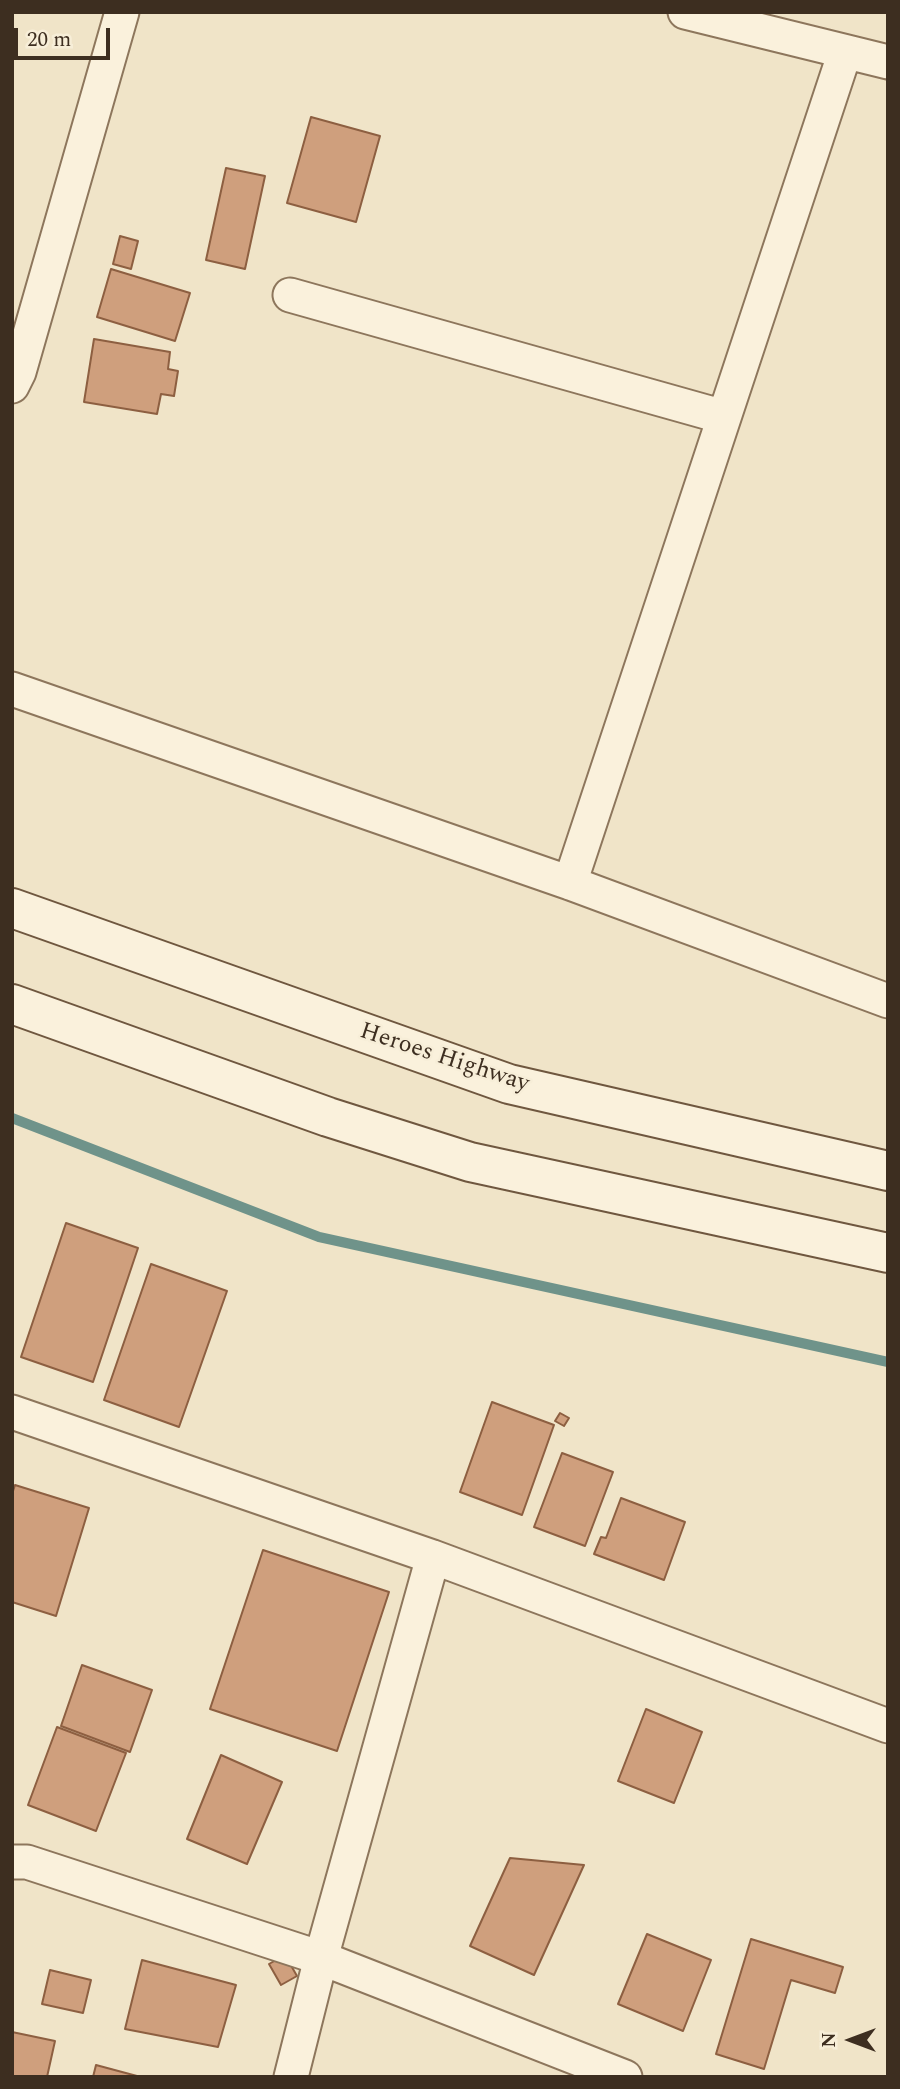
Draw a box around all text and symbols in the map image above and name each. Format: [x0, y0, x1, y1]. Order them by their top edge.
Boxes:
scale bar [18, 14, 114, 58]
text: 20 m [27, 24, 71, 56]
street label: Heroes Highway [356, 1018, 532, 1100]
north arrow [816, 2005, 886, 2075]
text: N [815, 2032, 844, 2048]

